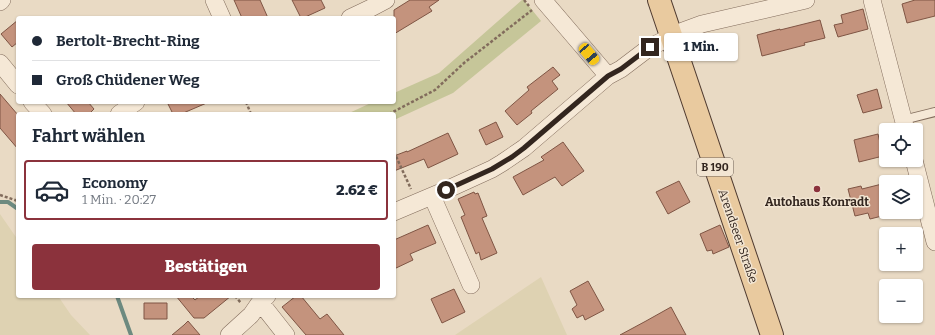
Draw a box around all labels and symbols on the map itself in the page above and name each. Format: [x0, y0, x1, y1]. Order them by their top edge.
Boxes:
callout: 1 Min. [664, 33, 738, 61]
route end [641, 38, 659, 56]
car [577, 41, 601, 67]
road number: B 190 [697, 158, 733, 176]
route start [437, 181, 455, 199]
marker: Autohaus Konradt [812, 184, 822, 194]
street label: Arendseer Straße [715, 187, 761, 285]
place label: Autohaus Konradt [765, 195, 869, 209]

